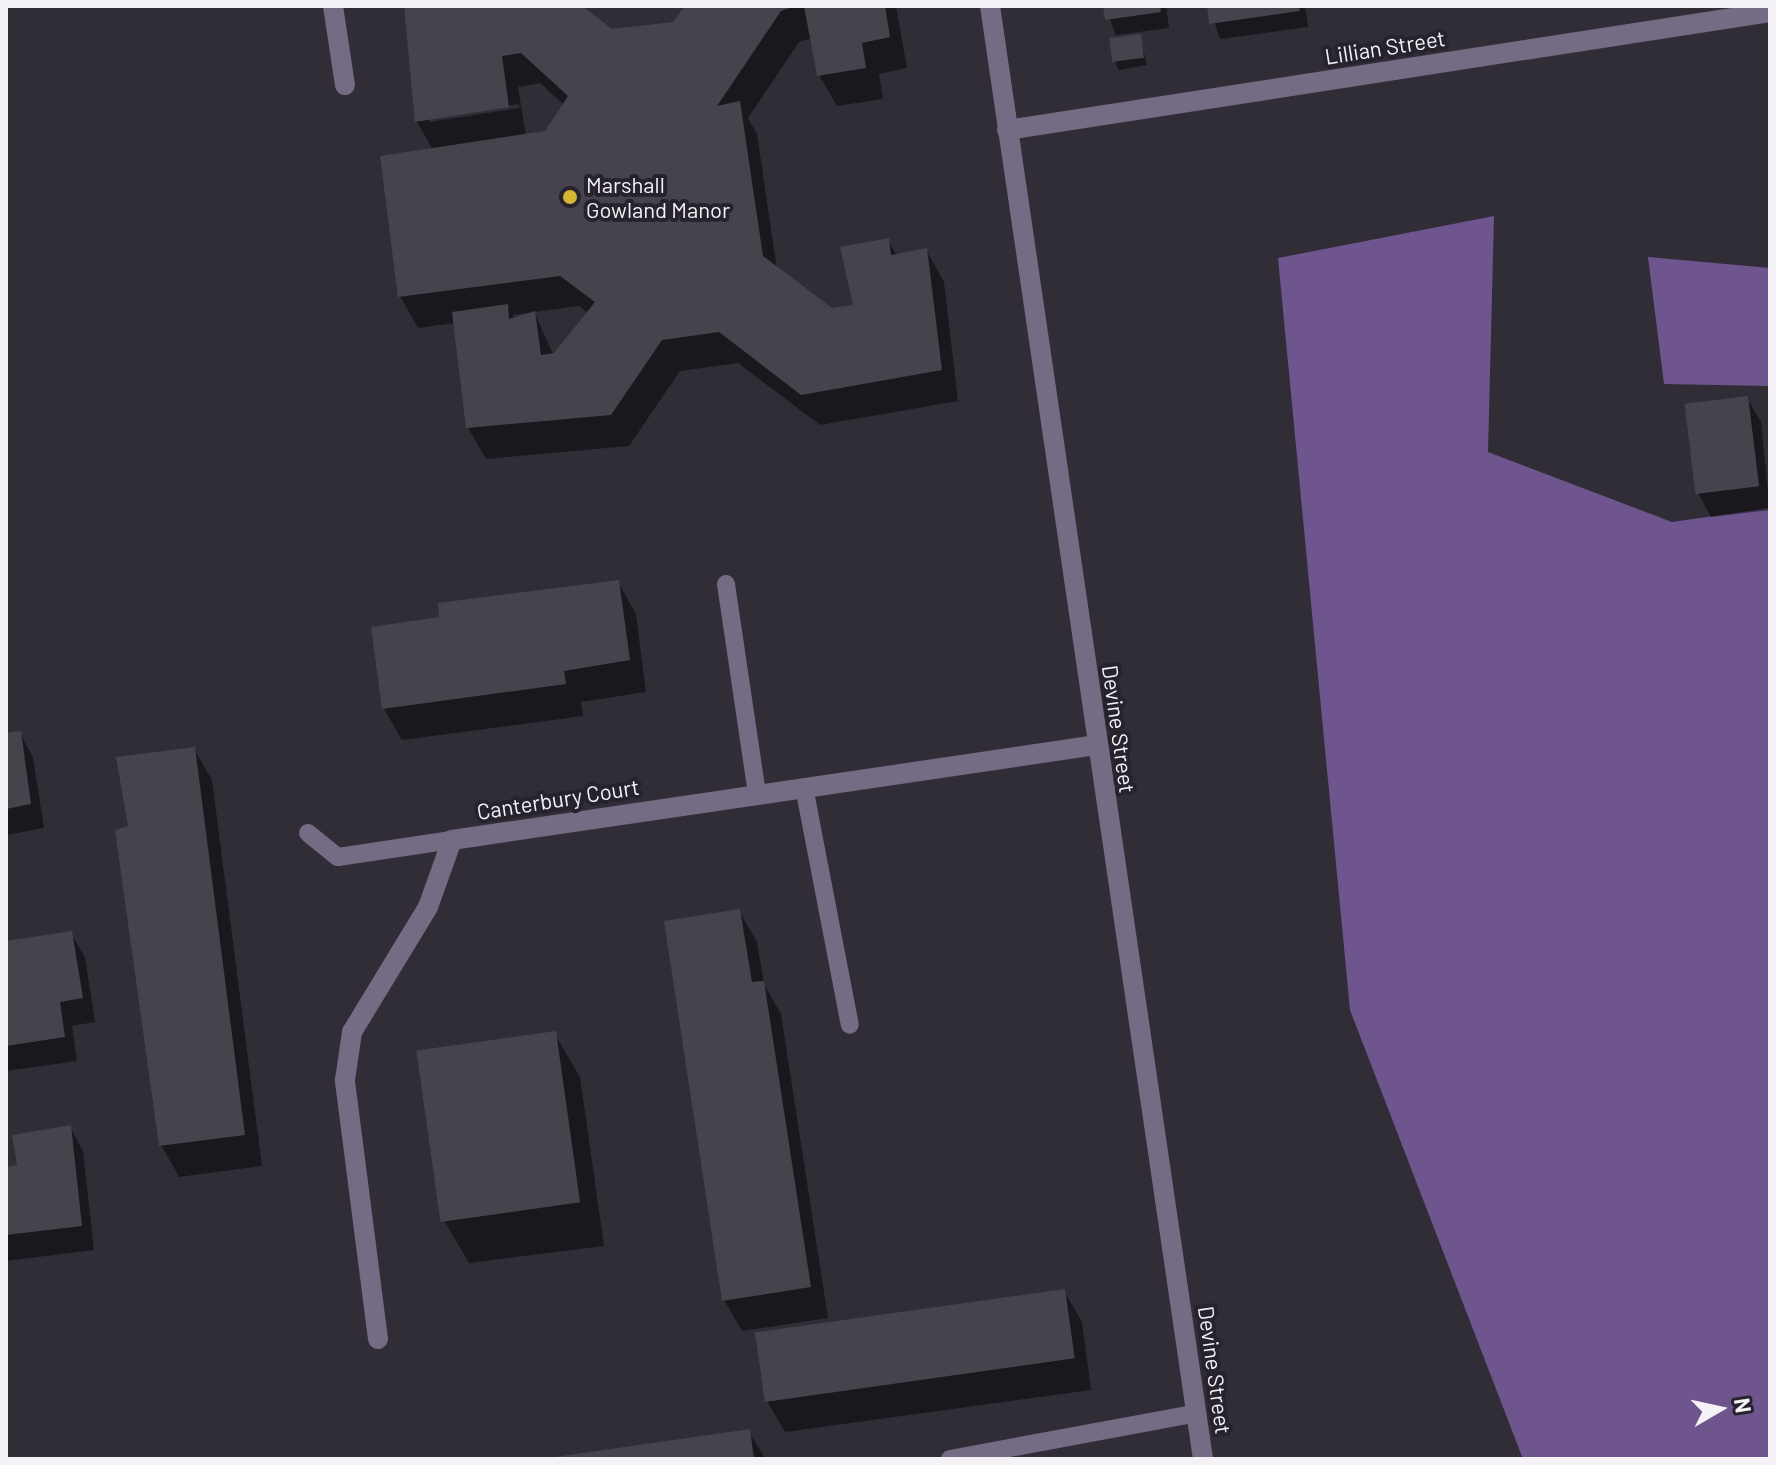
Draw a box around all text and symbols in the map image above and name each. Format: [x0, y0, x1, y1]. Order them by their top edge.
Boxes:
street label: Lillian Street [1323, 24, 1447, 70]
place label: Marshall Gowland Manor [586, 171, 730, 222]
marker: Marshall Gowland Manor [561, 188, 579, 206]
street label: Devine Street [1097, 663, 1141, 795]
street label: Canterbury Court [475, 773, 641, 825]
street label: Devine Street [1193, 1304, 1237, 1436]
north arrow [1680, 1369, 1760, 1449]
text: N [1730, 1396, 1758, 1415]

